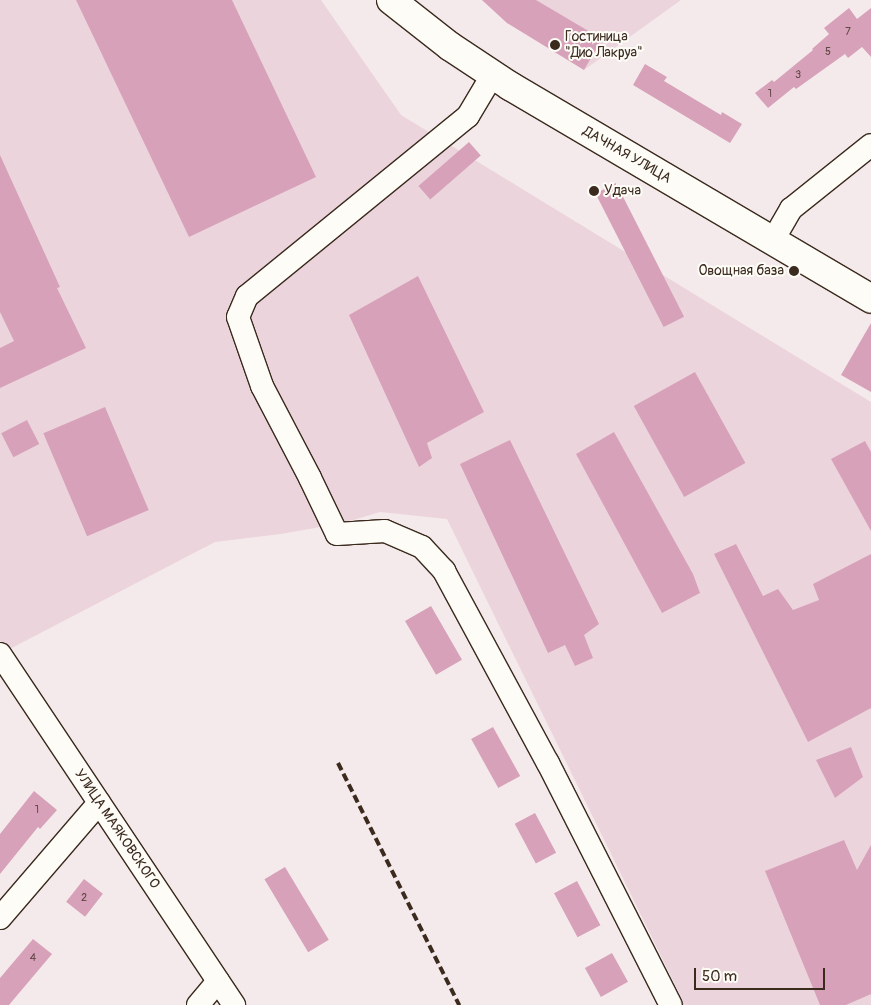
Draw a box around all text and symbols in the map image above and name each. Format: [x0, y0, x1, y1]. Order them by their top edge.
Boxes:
house number: 7 [845, 25, 851, 39]
place label: Гостиница "Дио Лакруа" [565, 29, 643, 62]
marker: Гостиница "Дио Лакруа" [549, 39, 561, 51]
house number: 5 [825, 45, 831, 59]
house number: 3 [795, 68, 801, 82]
house number: 1 [768, 87, 772, 101]
street label: ДАЧНАЯ УЛИЦА [580, 123, 674, 187]
place label: Удача [604, 183, 641, 199]
marker: Удача [588, 185, 600, 197]
place label: Овощная база [698, 263, 784, 279]
marker: Овощная база [788, 265, 800, 277]
street label: УЛИЦА МАЯКОВСКОГО [71, 766, 163, 892]
house number: 1 [35, 803, 39, 817]
house number: 2 [81, 891, 87, 905]
house number: 4 [30, 951, 36, 965]
scale bar [696, 958, 827, 990]
text: 50 m [702, 967, 737, 986]

